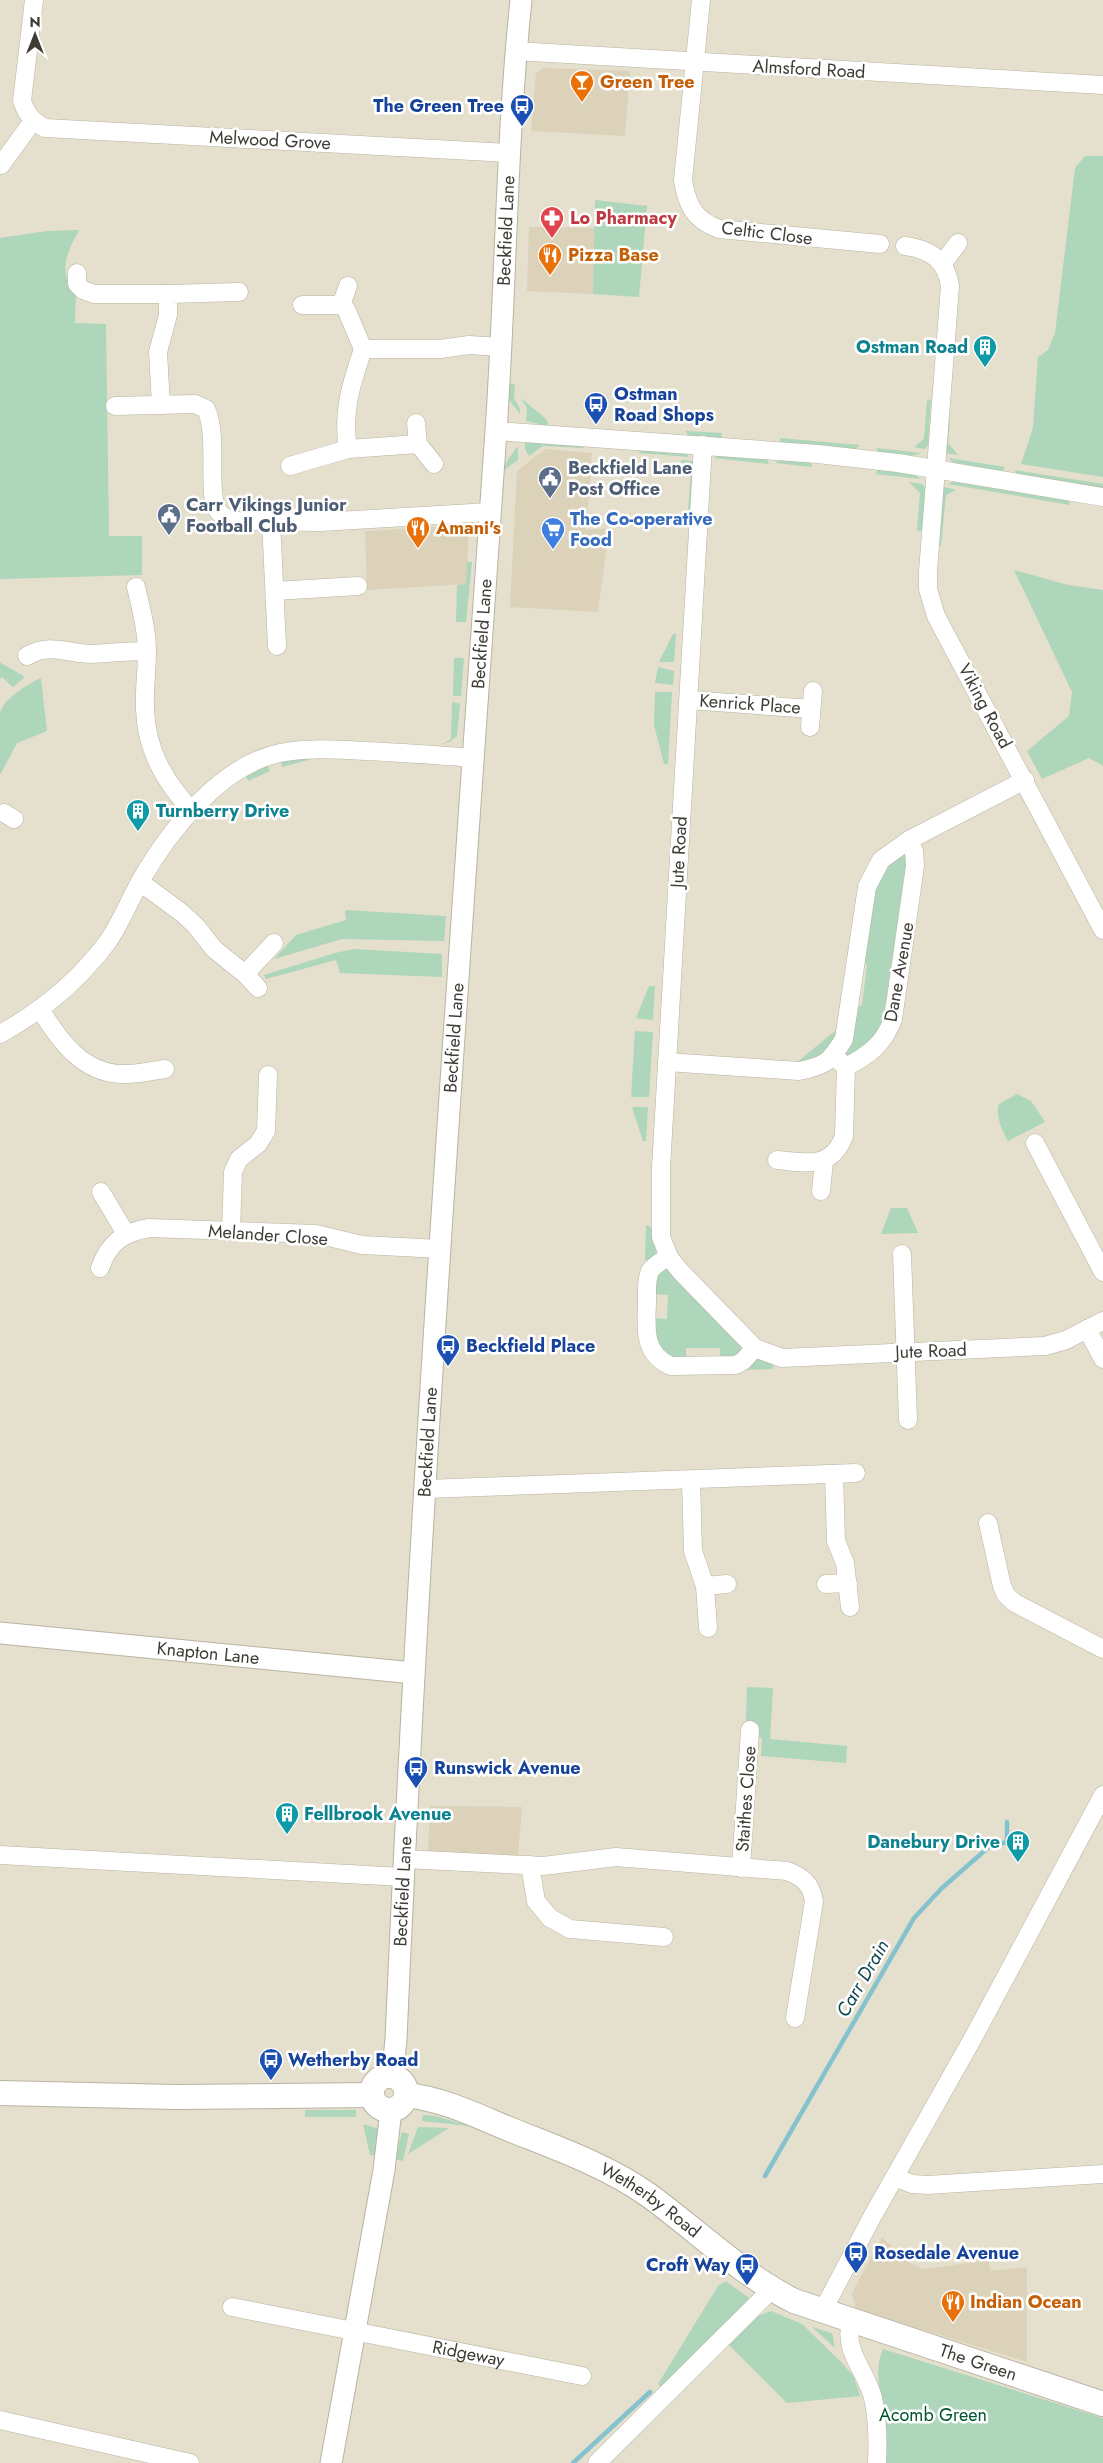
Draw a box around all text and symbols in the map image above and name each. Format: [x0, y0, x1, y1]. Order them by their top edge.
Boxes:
north arrow [10, 10, 60, 60]
text: N [29, 12, 41, 32]
street label: Almsford Road [752, 53, 866, 85]
bar icon: Green Tree [569, 69, 595, 103]
place label: Green Tree [600, 69, 695, 95]
place label: The Green Tree [373, 93, 504, 119]
bus stop icon: The Green Tree [509, 93, 535, 127]
street label: Melwood Grove [209, 124, 331, 156]
street label: Beckfield Lane [491, 175, 521, 286]
pharmacy icon: Lo Pharmacy [539, 205, 565, 239]
place label: Lo Pharmacy [570, 205, 677, 231]
street label: Celtic Close [720, 215, 814, 251]
restaurant icon: Pizza Base [537, 242, 563, 276]
place label: Pizza Base [568, 242, 659, 268]
place label: Ostman Road [856, 334, 968, 360]
building icon: Ostman Road [972, 334, 998, 368]
place label: Ostman Road Shops [614, 381, 714, 428]
bus stop icon: Ostman Road Shops [583, 391, 609, 425]
place label: Beckfield Lane Post Office [568, 455, 692, 502]
public building icon: Beckfield Lane Post Office [537, 465, 563, 499]
place label: Carr Vikings Junior Football Club [186, 492, 347, 539]
public building icon: Carr Vikings Junior Football Club [156, 502, 182, 536]
place label: The Co-operative Food [570, 506, 713, 553]
restaurant icon: Amani's [405, 515, 431, 549]
place label: Amani's [435, 515, 501, 541]
supermarket icon: The Co-operative Food [540, 516, 566, 550]
street label: Beckfield Lane [465, 578, 499, 690]
street label: Viking Road [952, 659, 1018, 753]
street label: Kenrick Place [698, 687, 802, 721]
building icon: Turnberry Drive [125, 798, 151, 832]
place label: Turnberry Drive [156, 798, 289, 824]
street label: Jute Road [664, 816, 694, 890]
street label: Dane Avenue [877, 920, 921, 1024]
street label: Beckfield Lane [437, 982, 471, 1094]
street label: Melander Close [207, 1218, 329, 1252]
bus stop icon: Beckfield Place [435, 1333, 461, 1367]
place label: Beckfield Place [466, 1333, 595, 1359]
street label: Jute Road [893, 1337, 967, 1365]
street label: Beckfield Lane [411, 1386, 444, 1498]
street label: Knapton Lane [155, 1635, 261, 1671]
street label: Staithes Close [729, 1745, 763, 1853]
bus stop icon: Runswick Avenue [403, 1755, 429, 1789]
place label: Runswick Avenue [434, 1755, 581, 1781]
building icon: Fellbrook Avenue [274, 1801, 300, 1835]
place label: Fellbrook Avenue [304, 1801, 452, 1827]
place label: Danebury Drive [867, 1829, 1000, 1855]
building icon: Danebury Drive [1005, 1829, 1031, 1863]
street label: Beckfield Lane [387, 1836, 418, 1947]
water label: Carr Drain [829, 1935, 895, 2022]
bus stop icon: Wetherby Road [258, 2047, 284, 2081]
place label: Wetherby Road [288, 2047, 418, 2073]
street label: Wetherby Road [596, 2156, 706, 2244]
bus stop icon: Rosedale Avenue [843, 2240, 869, 2274]
place label: Rosedale Avenue [874, 2240, 1019, 2266]
place label: Croft Way [646, 2252, 731, 2278]
bus stop icon: Croft Way [734, 2252, 760, 2286]
restaurant icon: Indian Ocean [940, 2289, 966, 2323]
place label: Indian Ocean [970, 2289, 1082, 2315]
street label: Ridgeway [430, 2334, 507, 2373]
street label: The Green [936, 2337, 1020, 2387]
park label: Acomb Green [879, 2402, 987, 2428]

